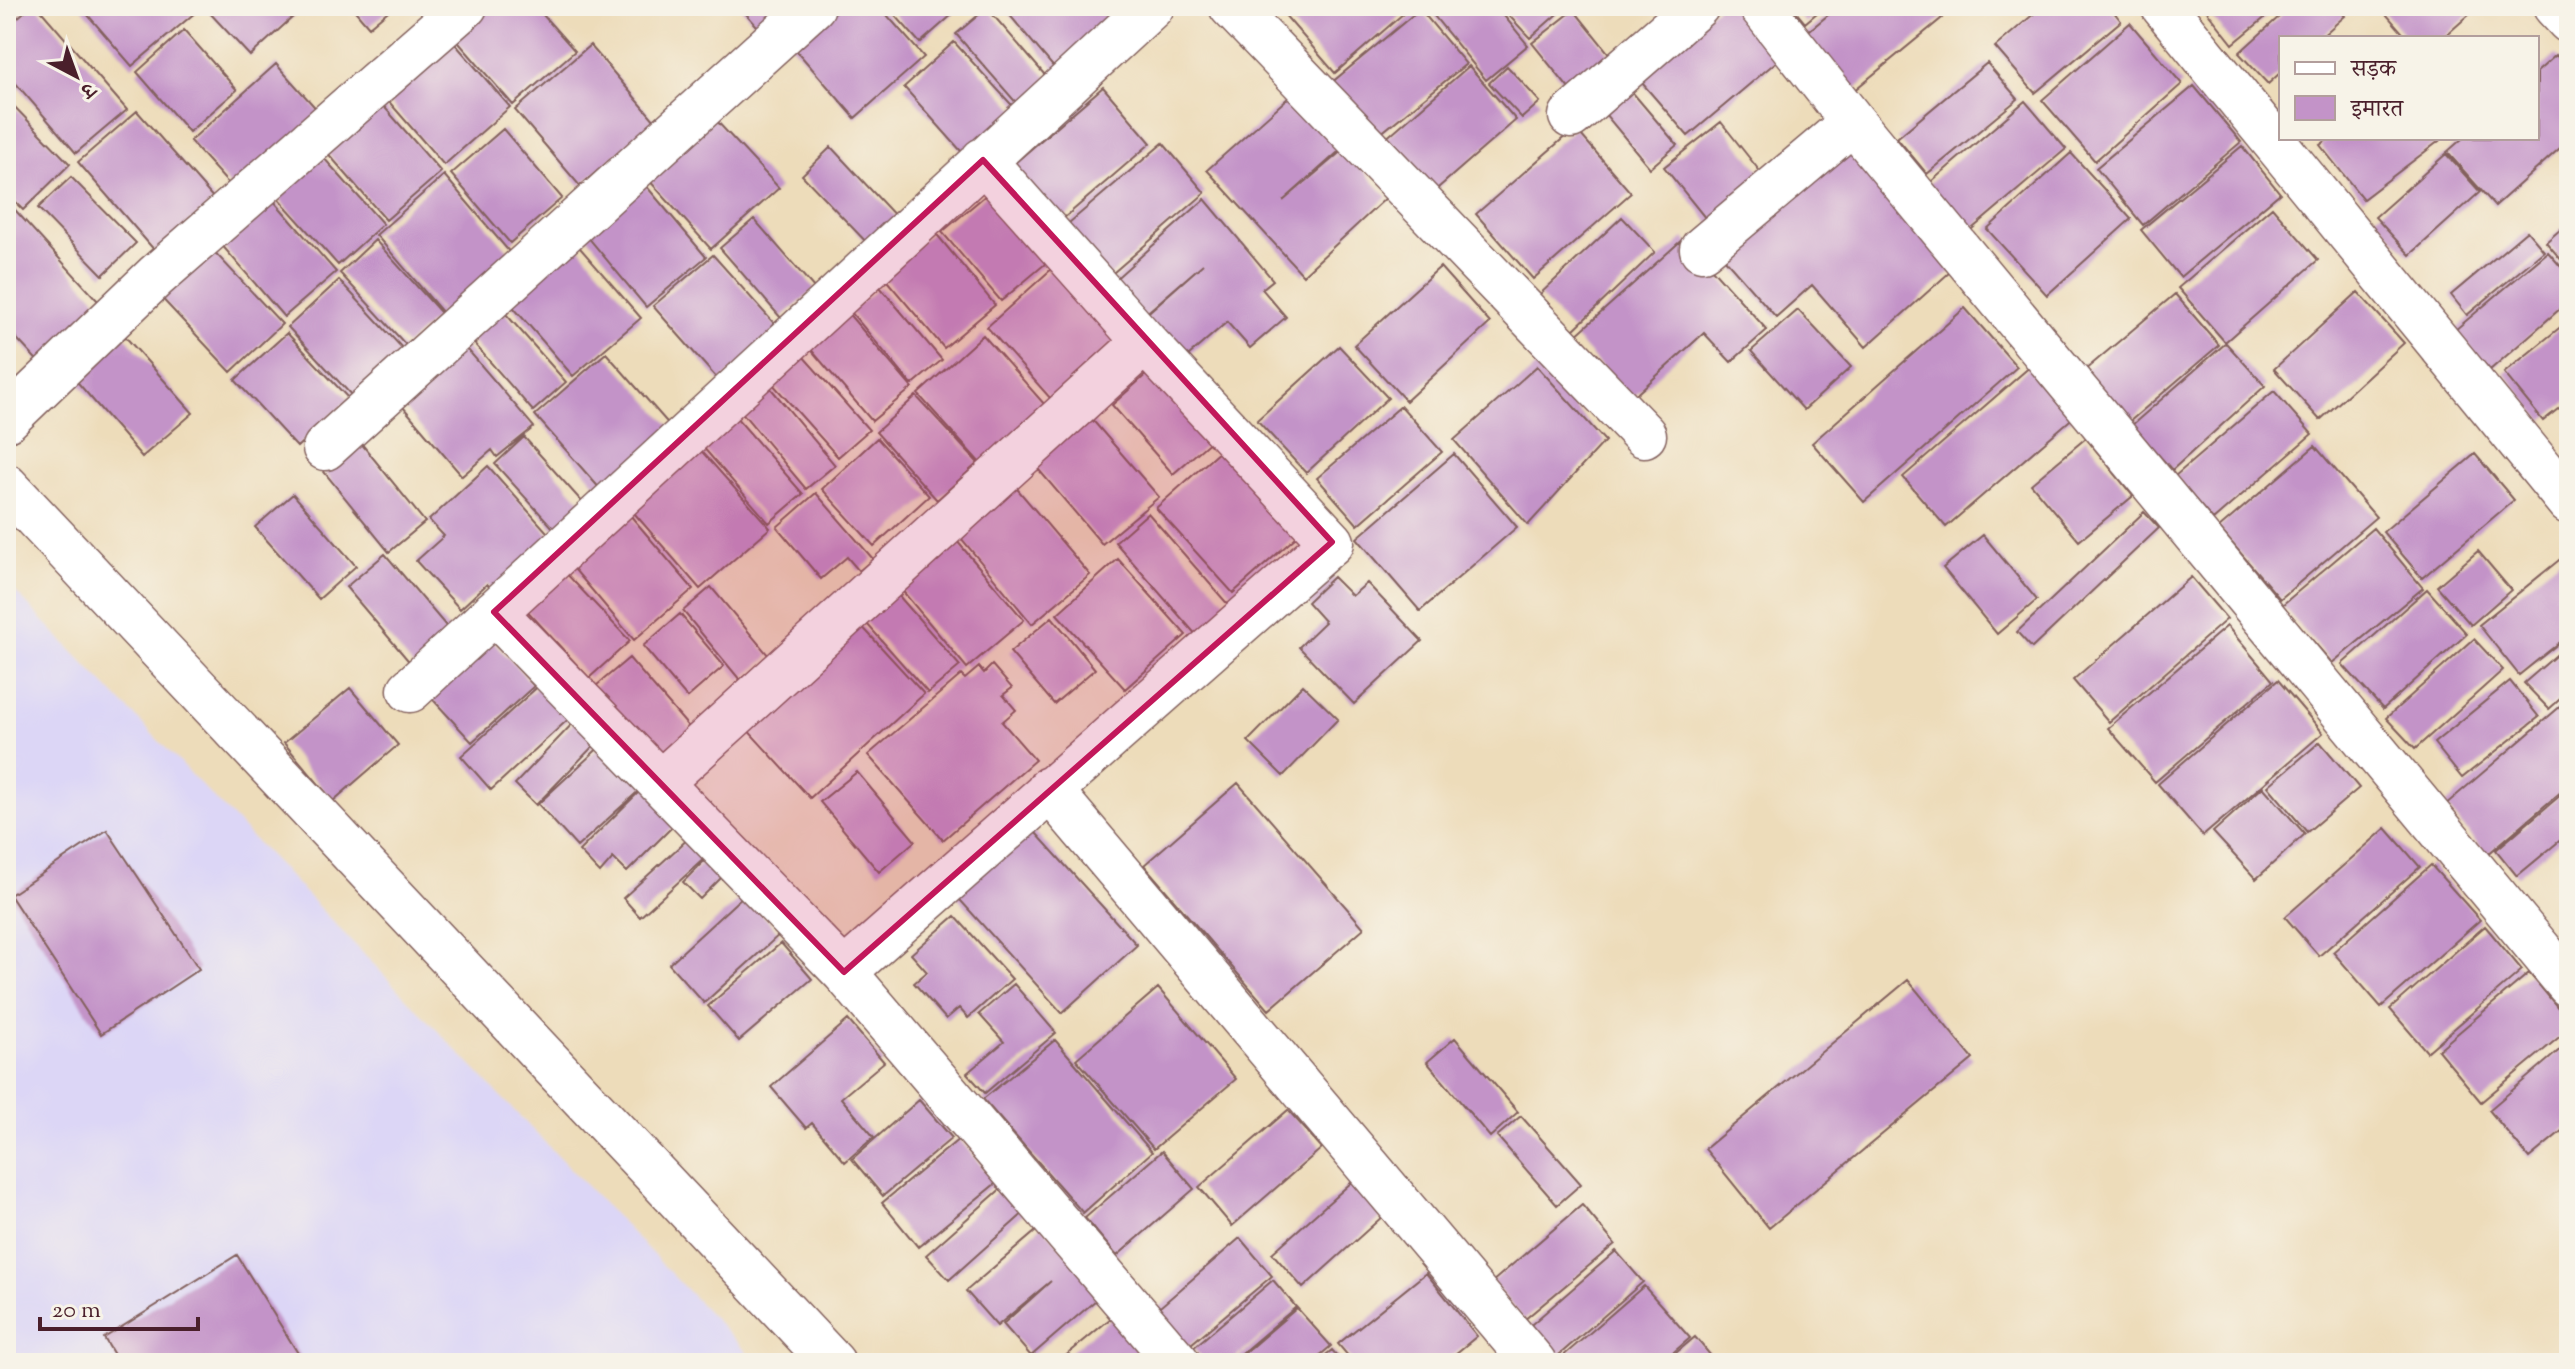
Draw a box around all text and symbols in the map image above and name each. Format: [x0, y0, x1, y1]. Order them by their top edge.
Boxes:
north arrow [36, 36, 116, 116]
legend [2279, 36, 2539, 140]
text: सड़क [2350, 53, 2398, 87]
text: उ [71, 72, 103, 106]
text: इमारत [2350, 93, 2404, 127]
scale bar [40, 1281, 198, 1331]
text: 20 m [52, 1294, 101, 1328]

